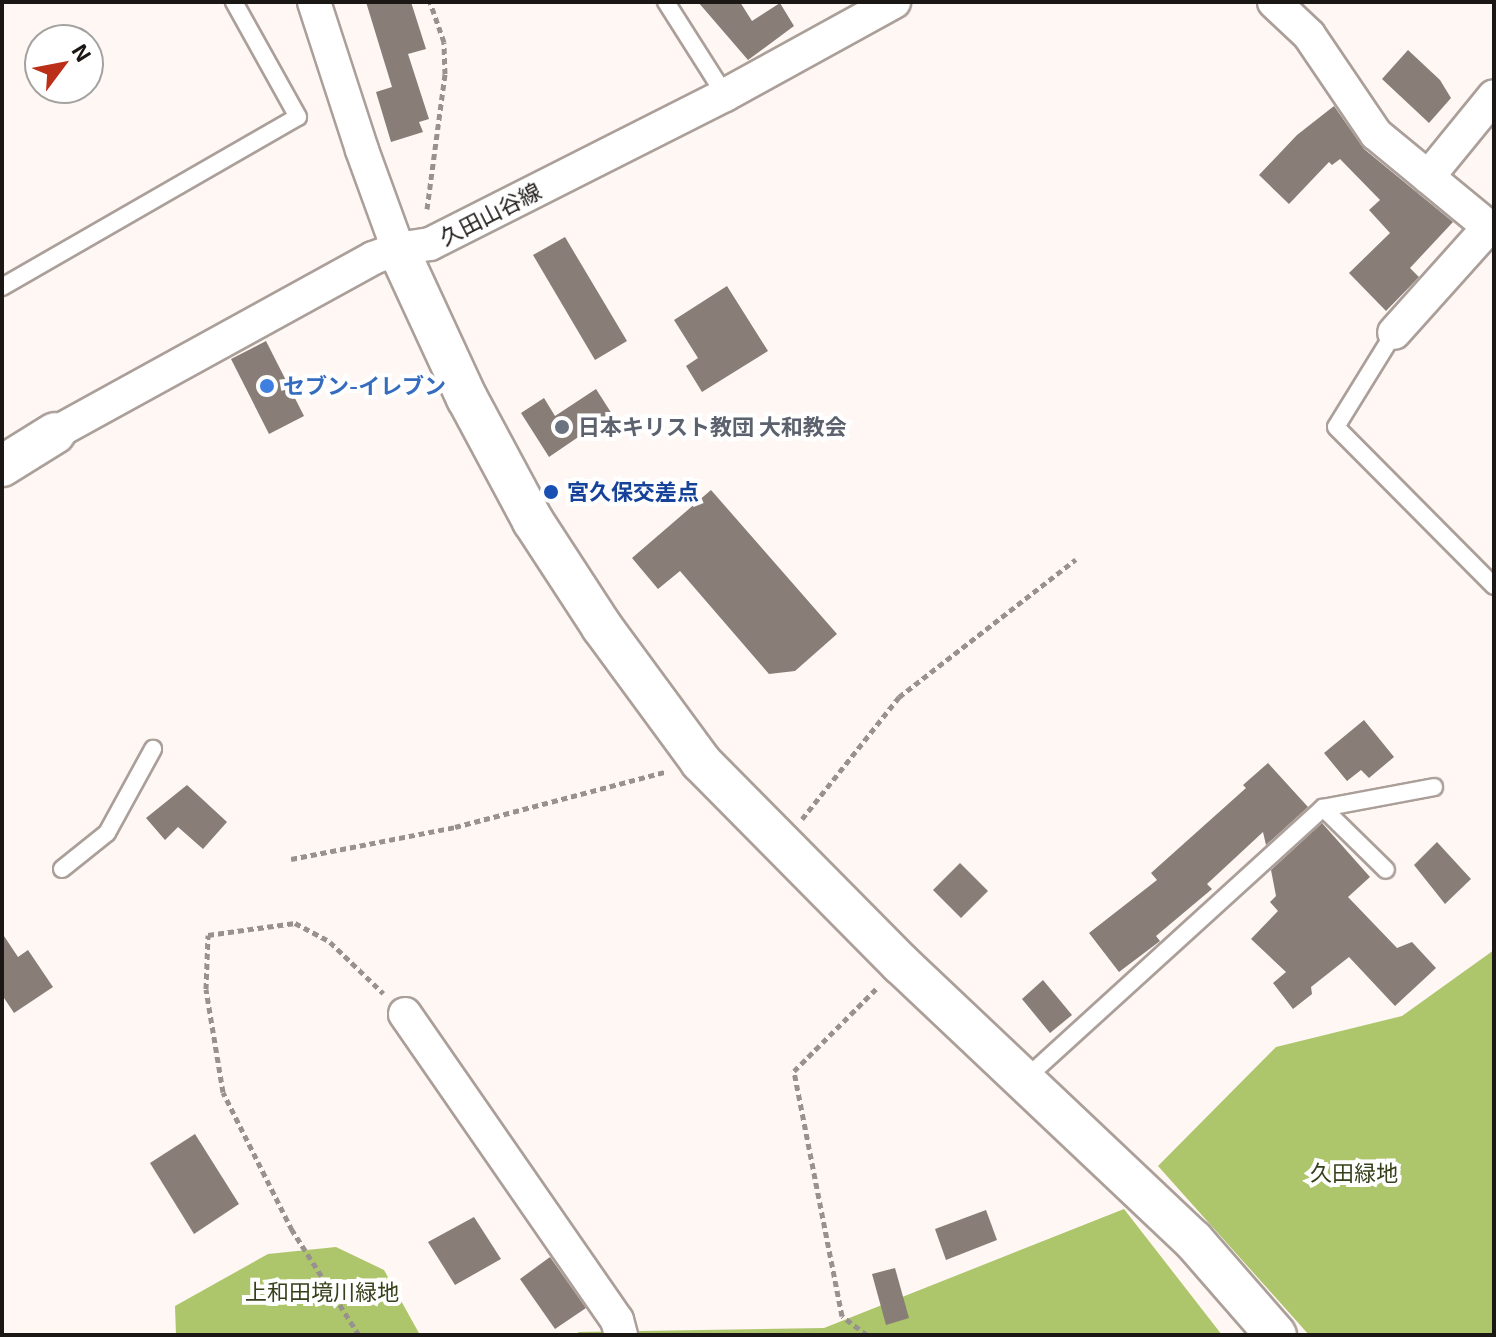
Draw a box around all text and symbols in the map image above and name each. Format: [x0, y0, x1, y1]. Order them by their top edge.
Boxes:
north arrow [24, 24, 104, 104]
text: N [67, 39, 98, 66]
street label: 久田山谷線 [435, 177, 545, 251]
place label: セブン-イレブン [283, 373, 446, 399]
marker: セブン-イレブン [258, 377, 276, 395]
place label: 日本キリスト教団 大和教会 [578, 414, 847, 440]
marker: 日本キリスト教団 大和教会 [553, 418, 571, 436]
place label: 宮久保交差点 [567, 479, 699, 505]
marker: 宮久保交差点 [542, 483, 560, 501]
park label: 久田緑地 [1310, 1160, 1398, 1186]
park label: 上和田境川緑地 [245, 1279, 399, 1305]

